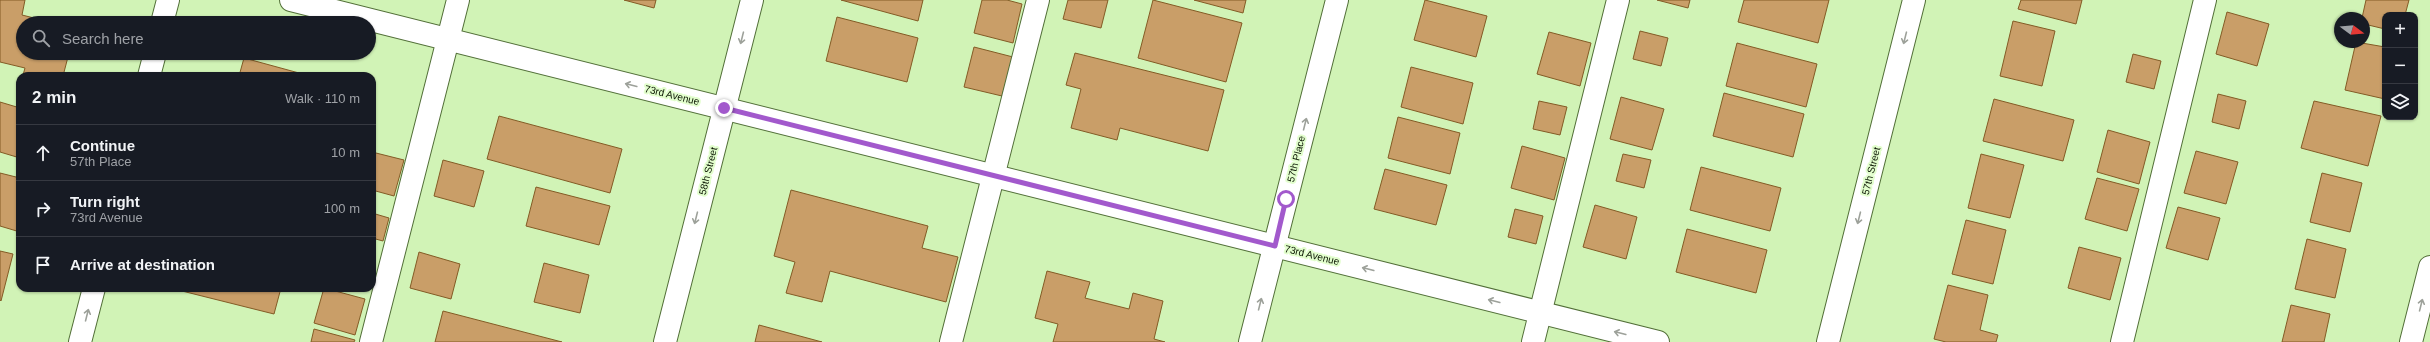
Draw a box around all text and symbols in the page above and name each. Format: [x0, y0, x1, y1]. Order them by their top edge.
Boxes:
north arrow [2334, 12, 2370, 48]
map controls [2382, 12, 2418, 120]
button: + [2382, 12, 2418, 48]
search box [16, 16, 376, 60]
icon: search [30, 27, 52, 49]
text: Search here [62, 30, 144, 47]
one-way arrow [738, 31, 745, 44]
one-way arrow [1900, 31, 1908, 44]
button: − [2382, 48, 2418, 84]
one-way arrow [625, 81, 638, 88]
street label: 73rd Avenue [644, 83, 701, 107]
button: layers [2382, 84, 2418, 120]
text: 2 min [32, 88, 76, 107]
text: Walk · 110 m [285, 91, 360, 106]
route end [715, 99, 733, 117]
one-way arrow [1302, 118, 1310, 131]
street label: 57th Place [1285, 134, 1307, 183]
text: Continue [70, 137, 135, 154]
icon: ahead [32, 142, 54, 164]
text: 10 m [331, 145, 360, 160]
street label: 58th Street [697, 146, 719, 196]
street label: 57th Street [1860, 146, 1882, 196]
text: 57th Place [70, 154, 131, 169]
route start [1277, 190, 1295, 208]
text: Turn right [70, 193, 140, 210]
icon: right [32, 198, 54, 220]
text: 100 m [324, 201, 360, 216]
text: 73rd Avenue [70, 210, 143, 225]
one-way arrow [692, 211, 699, 224]
one-way arrow [1855, 211, 1863, 224]
street label: 73rd Avenue [1284, 243, 1341, 267]
icon: arrive [32, 254, 54, 276]
text: Arrive at destination [70, 256, 215, 273]
one-way arrow [1362, 265, 1375, 273]
one-way arrow [1488, 297, 1501, 304]
one-way arrow [1256, 298, 1264, 311]
one-way arrow [2417, 298, 2425, 311]
one-way arrow [84, 309, 92, 322]
one-way arrow [1614, 328, 1627, 336]

